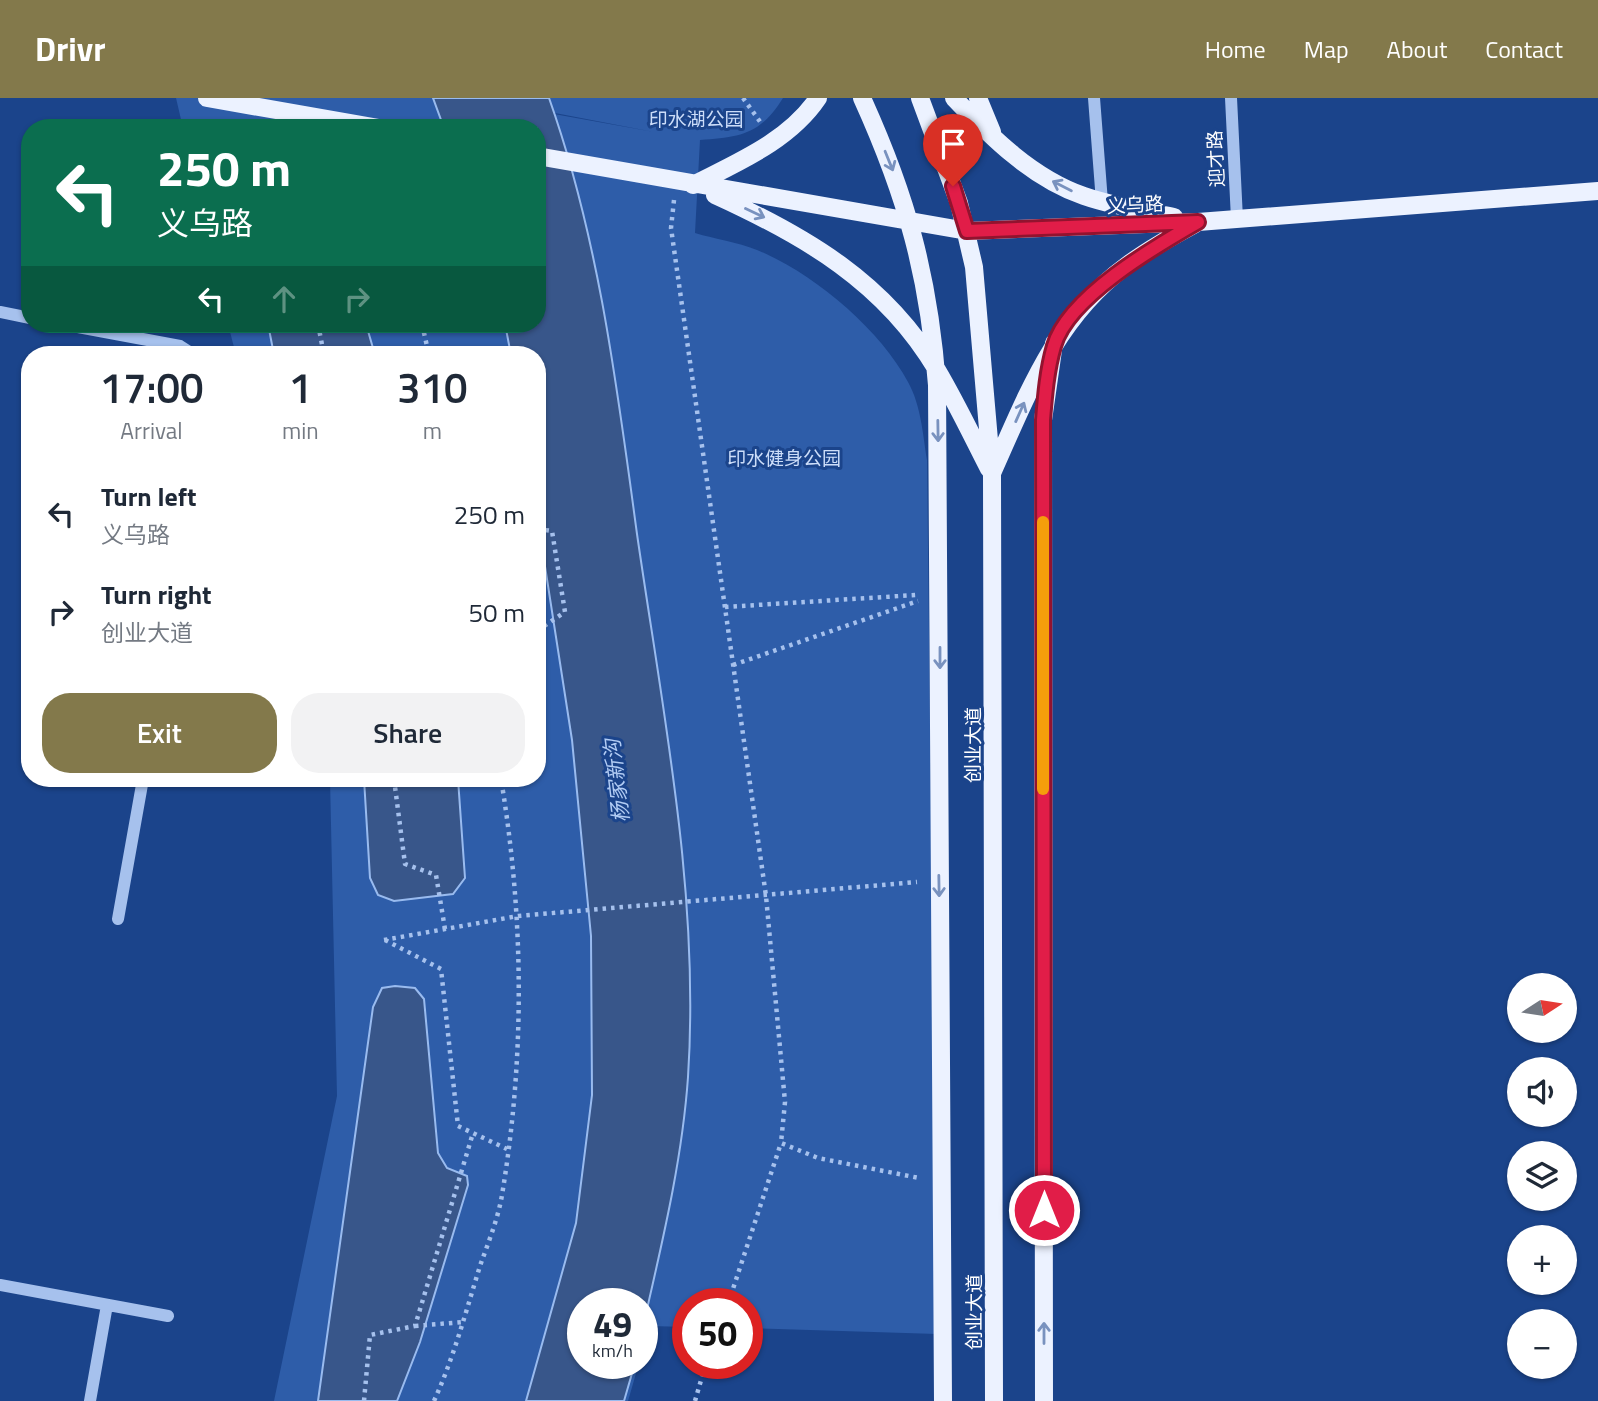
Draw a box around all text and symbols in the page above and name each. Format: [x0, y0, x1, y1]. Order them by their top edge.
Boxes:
text: Drivr [35, 24, 106, 74]
text: Home [1205, 31, 1266, 67]
text: Map [1304, 31, 1349, 67]
text: About [1387, 31, 1447, 67]
text: Contact [1485, 31, 1563, 67]
park label: 印水湖公园 [648, 104, 744, 133]
pin [923, 114, 983, 186]
icon: arrive [934, 125, 972, 163]
text: 250 m [157, 130, 291, 205]
street label: 迎才路 [1199, 130, 1231, 188]
icon: left [42, 147, 133, 238]
one-way arrow [883, 149, 896, 171]
one-way arrow [1052, 178, 1073, 192]
street label: 义乌路 [1106, 188, 1164, 220]
text: 义乌路 [157, 199, 253, 247]
one-way arrow [744, 207, 765, 221]
icon: left [192, 280, 230, 318]
icon: ahead [265, 280, 303, 318]
icon: right [338, 280, 376, 318]
text: 17:00 [99, 355, 204, 419]
text: 1 [289, 355, 312, 419]
text: 310 [397, 355, 468, 419]
one-way arrow [1014, 402, 1027, 424]
text: Arrival [120, 413, 183, 448]
text: min [282, 413, 319, 448]
text: m [423, 413, 442, 448]
one-way arrow [931, 419, 945, 442]
park label: 印水健身公园 [727, 443, 841, 472]
text: Turn left [101, 477, 196, 516]
icon: left [42, 495, 80, 533]
text: 250 m [454, 495, 525, 534]
text: 义乌路 [101, 517, 170, 552]
text: Turn right [101, 575, 212, 614]
icon: right [42, 593, 80, 631]
text: 50 m [468, 593, 525, 632]
text: 创业大道 [101, 615, 193, 650]
one-way arrow [933, 646, 947, 669]
button: Exit [42, 693, 277, 773]
button: Share [291, 693, 525, 773]
street label: 创业大道 [958, 707, 987, 783]
water label: 杨家新沟 [595, 735, 637, 825]
one-way arrow [932, 874, 946, 897]
north arrow [1507, 973, 1577, 1043]
map controls [1507, 973, 1577, 1379]
button: sound [1507, 1057, 1577, 1127]
button: layers [1507, 1141, 1577, 1211]
position arrow [1007, 1173, 1081, 1247]
button: + [1507, 1225, 1577, 1295]
street label: 创业大道 [959, 1274, 988, 1350]
speed limit sign: 50 [672, 1288, 763, 1379]
text: 49 [593, 1297, 632, 1351]
button: − [1507, 1309, 1577, 1379]
one-way arrow [1037, 1322, 1051, 1345]
text: km/h [592, 1337, 633, 1364]

